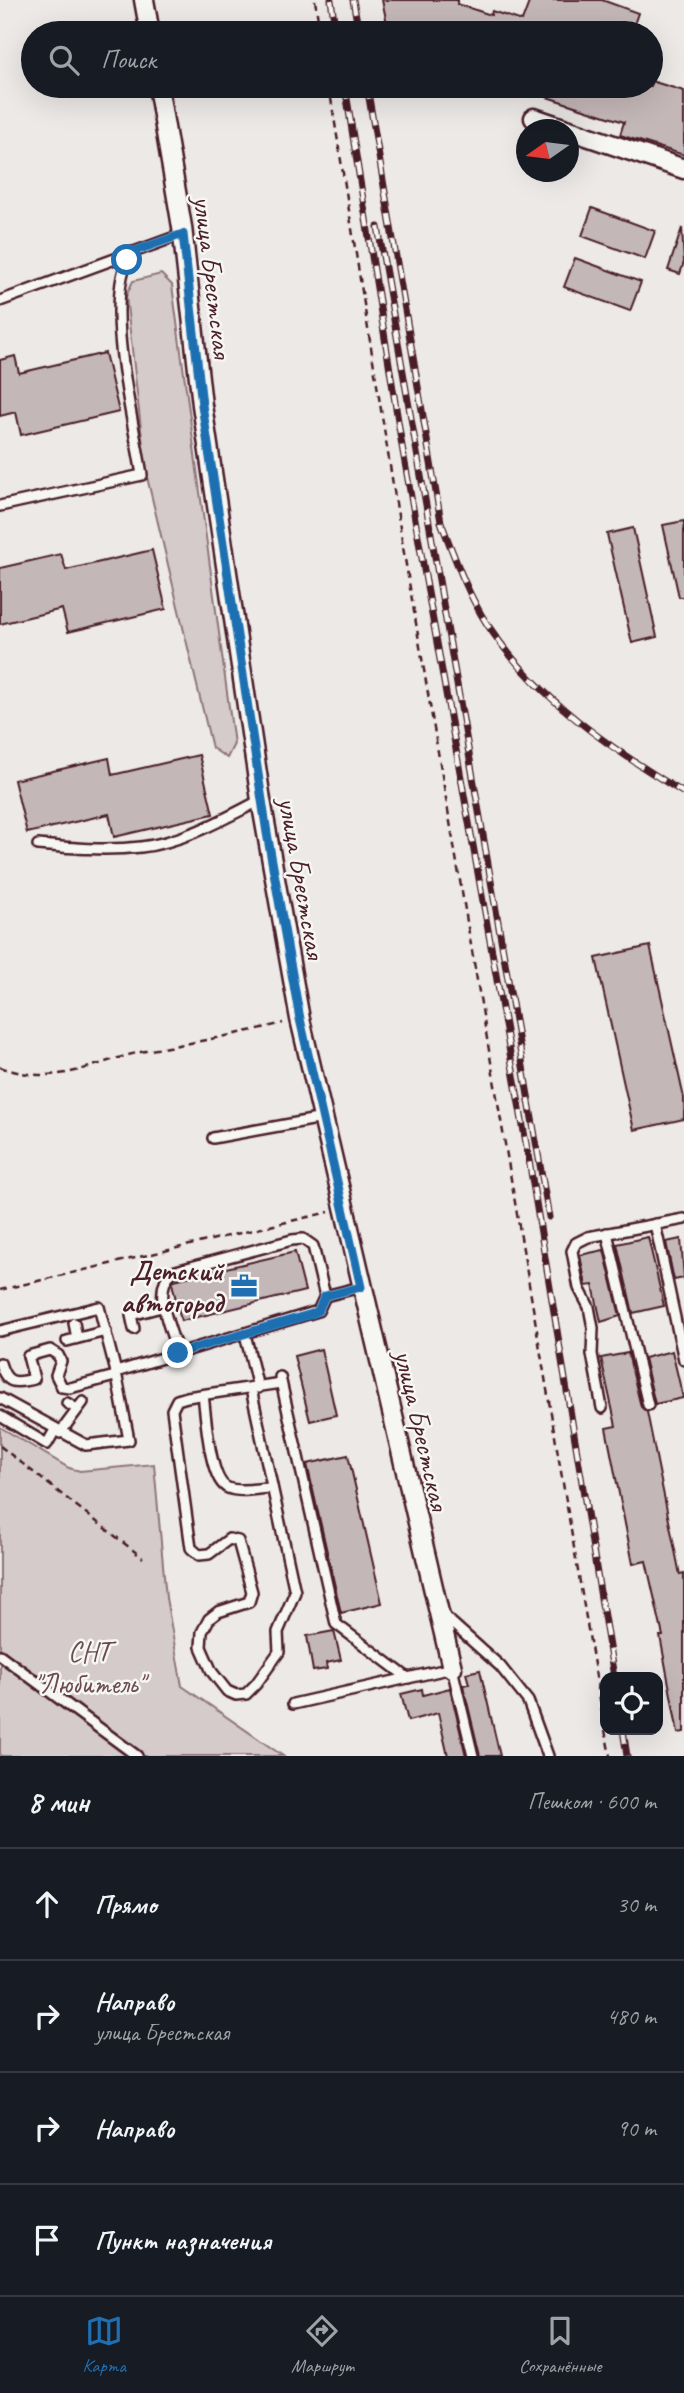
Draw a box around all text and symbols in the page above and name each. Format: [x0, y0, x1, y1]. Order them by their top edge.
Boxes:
search box [21, 21, 663, 98]
icon: search [45, 41, 83, 79]
text: Поиск [101, 43, 156, 76]
north arrow [516, 119, 579, 182]
street label: улица Брестская [185, 192, 241, 362]
route start [111, 244, 142, 275]
street label: улица Брестская [270, 793, 334, 964]
place label: Детский автогород [121, 1253, 226, 1320]
office icon: Детский автогород [229, 1271, 259, 1301]
route end [162, 1337, 193, 1368]
street label: улица Брестская [386, 1345, 458, 1516]
park label: СНТ "Любитель" [34, 1634, 150, 1701]
map controls [600, 1672, 663, 1735]
button: locate [600, 1672, 663, 1735]
text: 8 мин [28, 1783, 89, 1821]
text: Пешком · 600 m [528, 1787, 656, 1816]
icon: ahead [28, 1885, 66, 1923]
text: Прямо [95, 1888, 157, 1921]
text: 30 m [617, 1890, 656, 1919]
text: Направо [95, 1985, 174, 2018]
icon: right [28, 1997, 66, 2035]
text: 480 m [607, 2002, 656, 2031]
text: улица Брестская [95, 2018, 229, 2047]
icon: right [28, 2109, 66, 2147]
text: Направо [95, 2112, 174, 2145]
text: 90 m [617, 2114, 656, 2143]
icon: arrive [28, 2221, 66, 2259]
text: Пункт назначения [95, 2224, 271, 2257]
tab: Карта [83, 2312, 126, 2378]
tab: Маршрут [291, 2312, 354, 2378]
tab: Сохранённые [519, 2312, 601, 2378]

